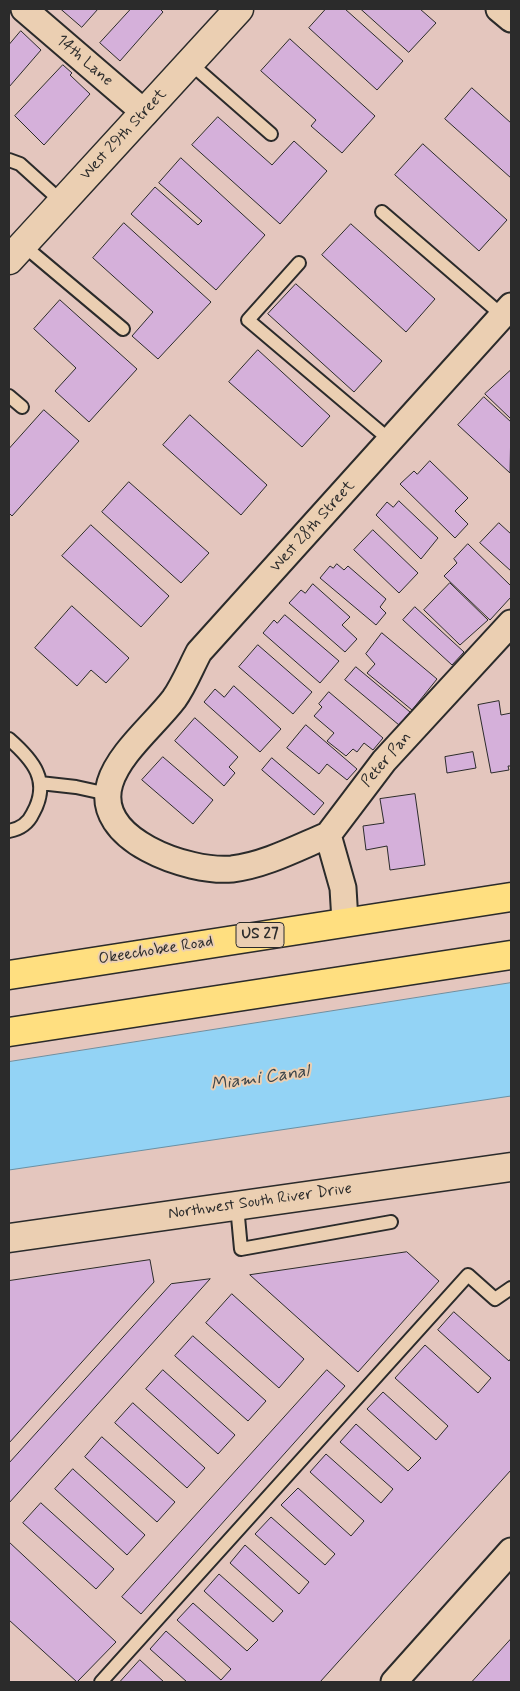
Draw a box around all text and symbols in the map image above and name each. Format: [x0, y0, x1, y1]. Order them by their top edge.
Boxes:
street label: 14th Lane [52, 31, 116, 91]
street label: West 29th Street [77, 85, 171, 185]
street label: West 28th Street [267, 477, 359, 577]
street label: Peter Pan [358, 728, 416, 792]
road number: US 27 [236, 922, 284, 948]
street label: Okeechobee Road [97, 932, 215, 970]
water label: Miami Canal [210, 1061, 310, 1097]
street label: Northwest South River Drive [167, 1180, 353, 1224]

